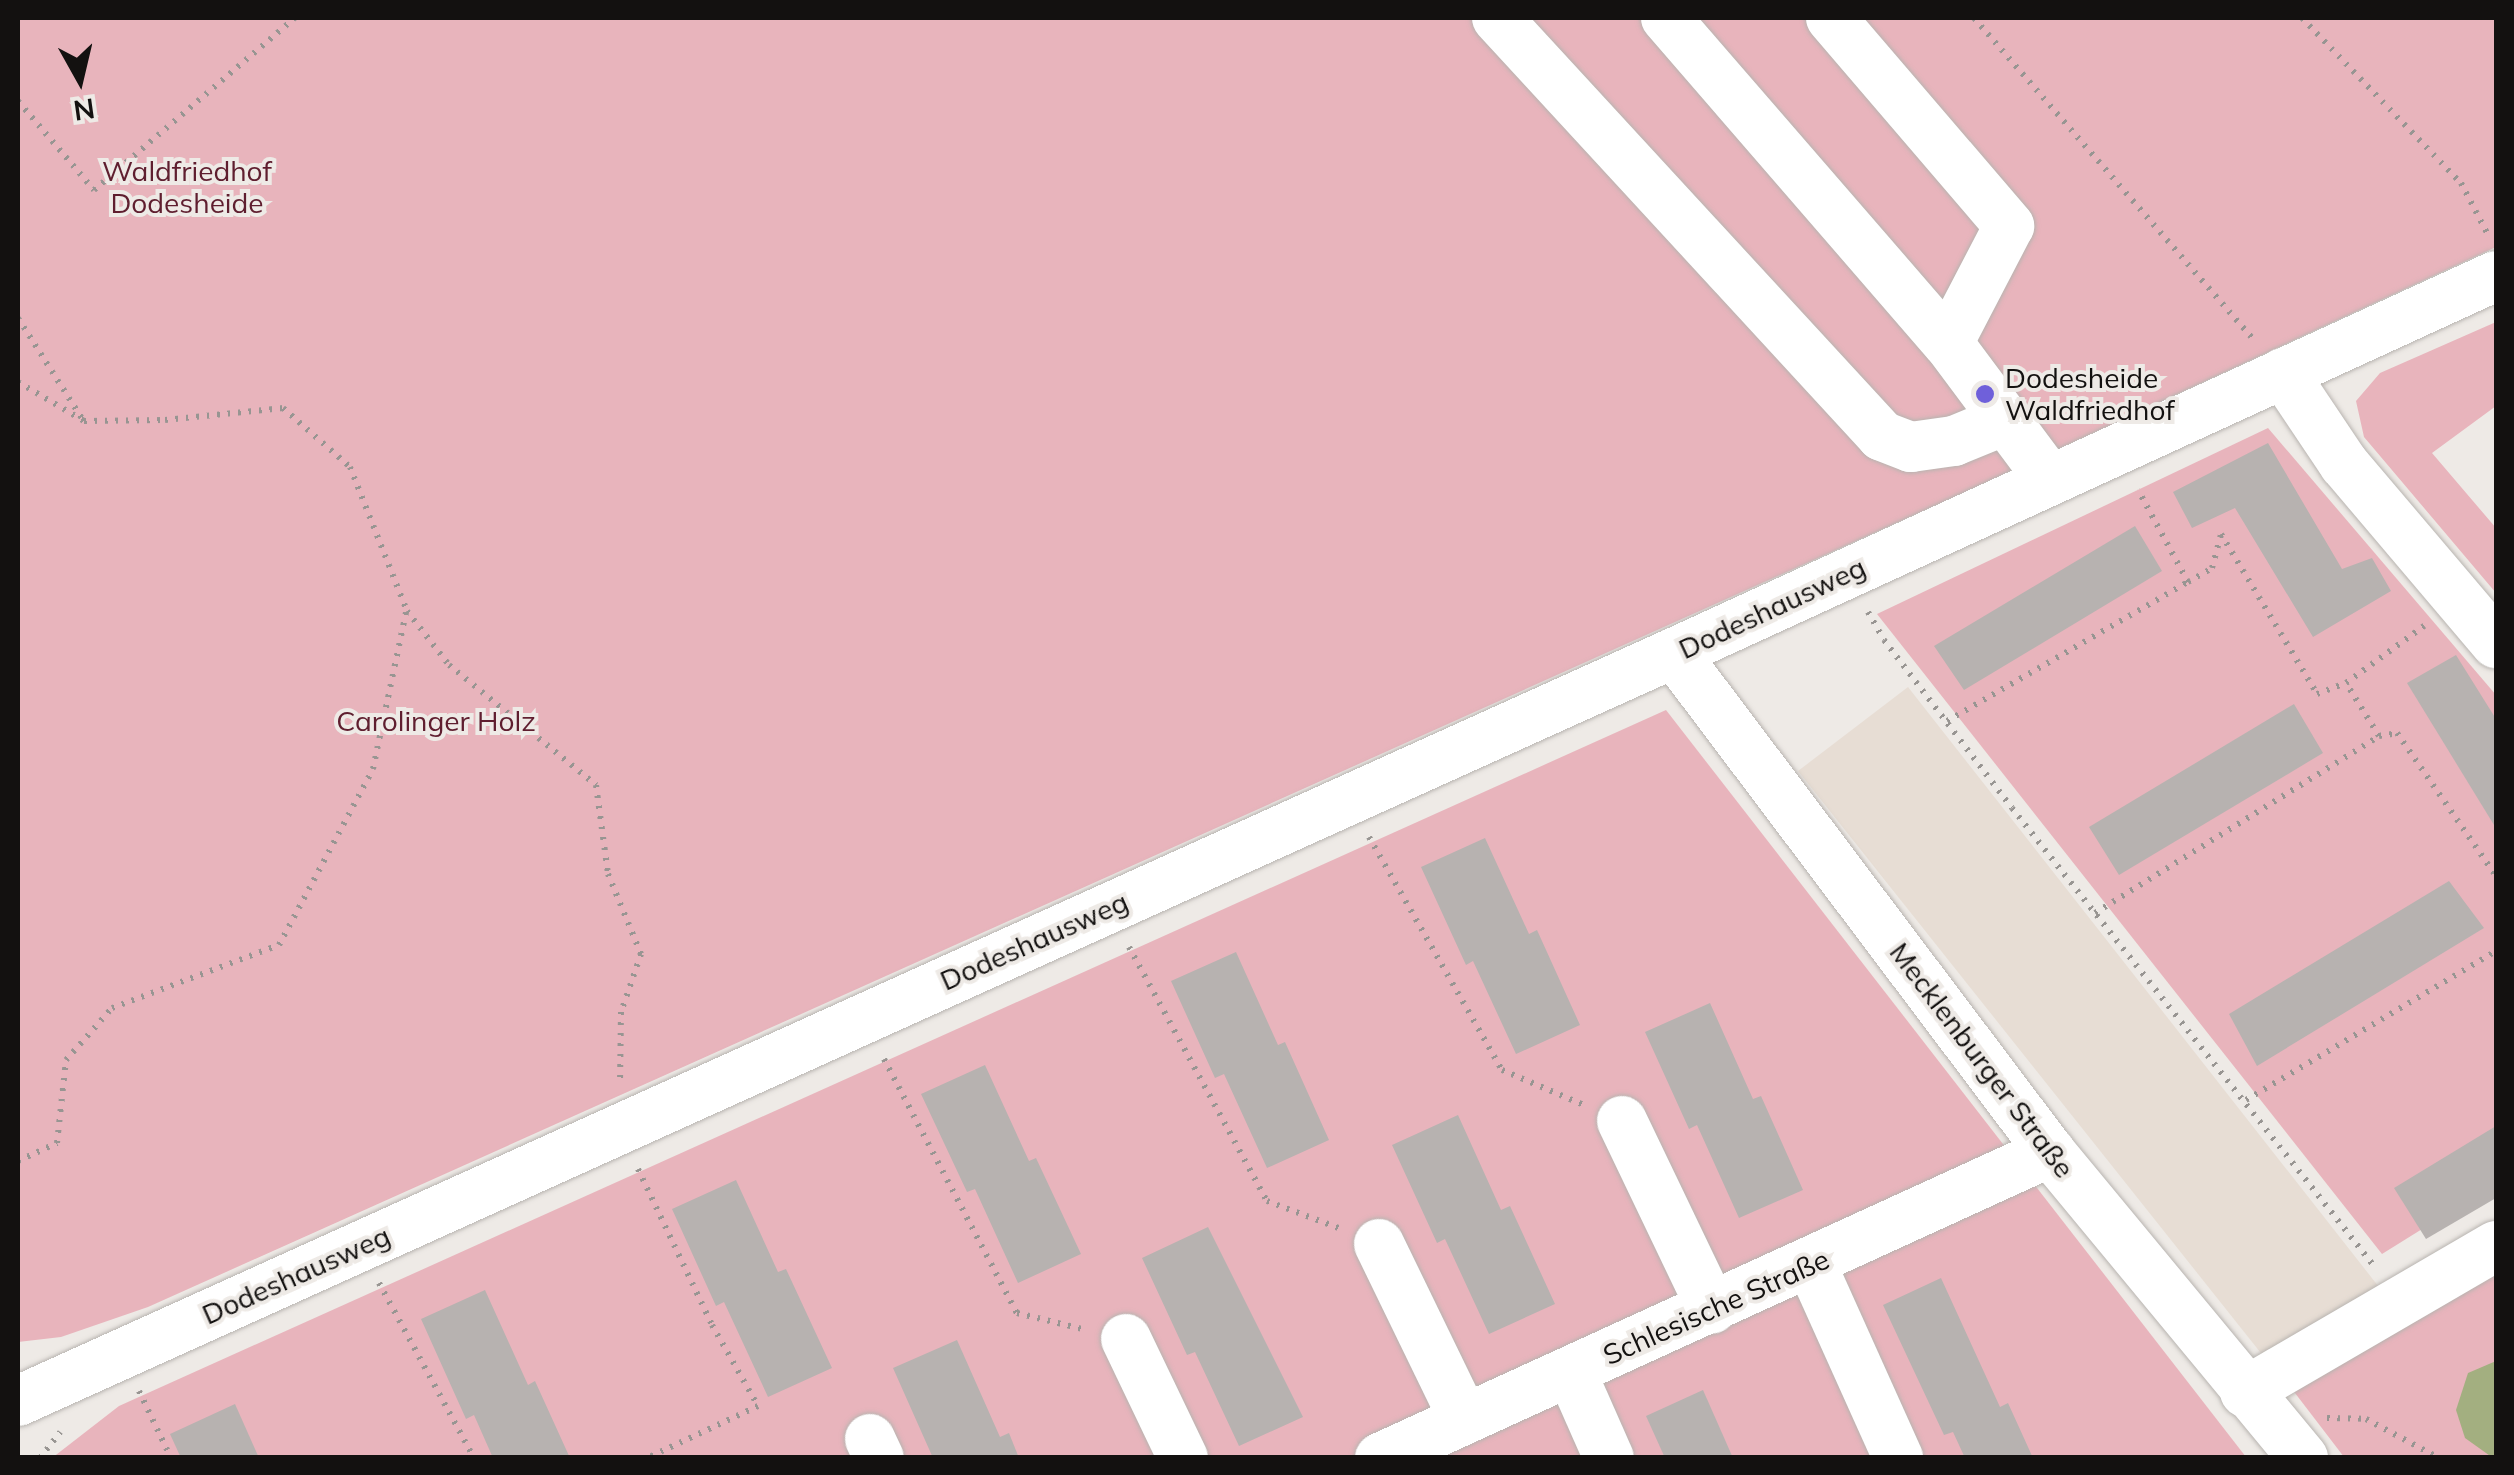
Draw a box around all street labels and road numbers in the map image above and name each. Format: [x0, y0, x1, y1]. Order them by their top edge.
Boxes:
street label: Dodeshausweg [1673, 550, 1871, 666]
street label: Dodeshausweg [935, 885, 1133, 997]
street label: Mecklenburger Straße [1883, 936, 2081, 1184]
street label: Dodeshausweg [197, 1219, 395, 1331]
street label: Schlesische Straße [1598, 1242, 1834, 1372]

